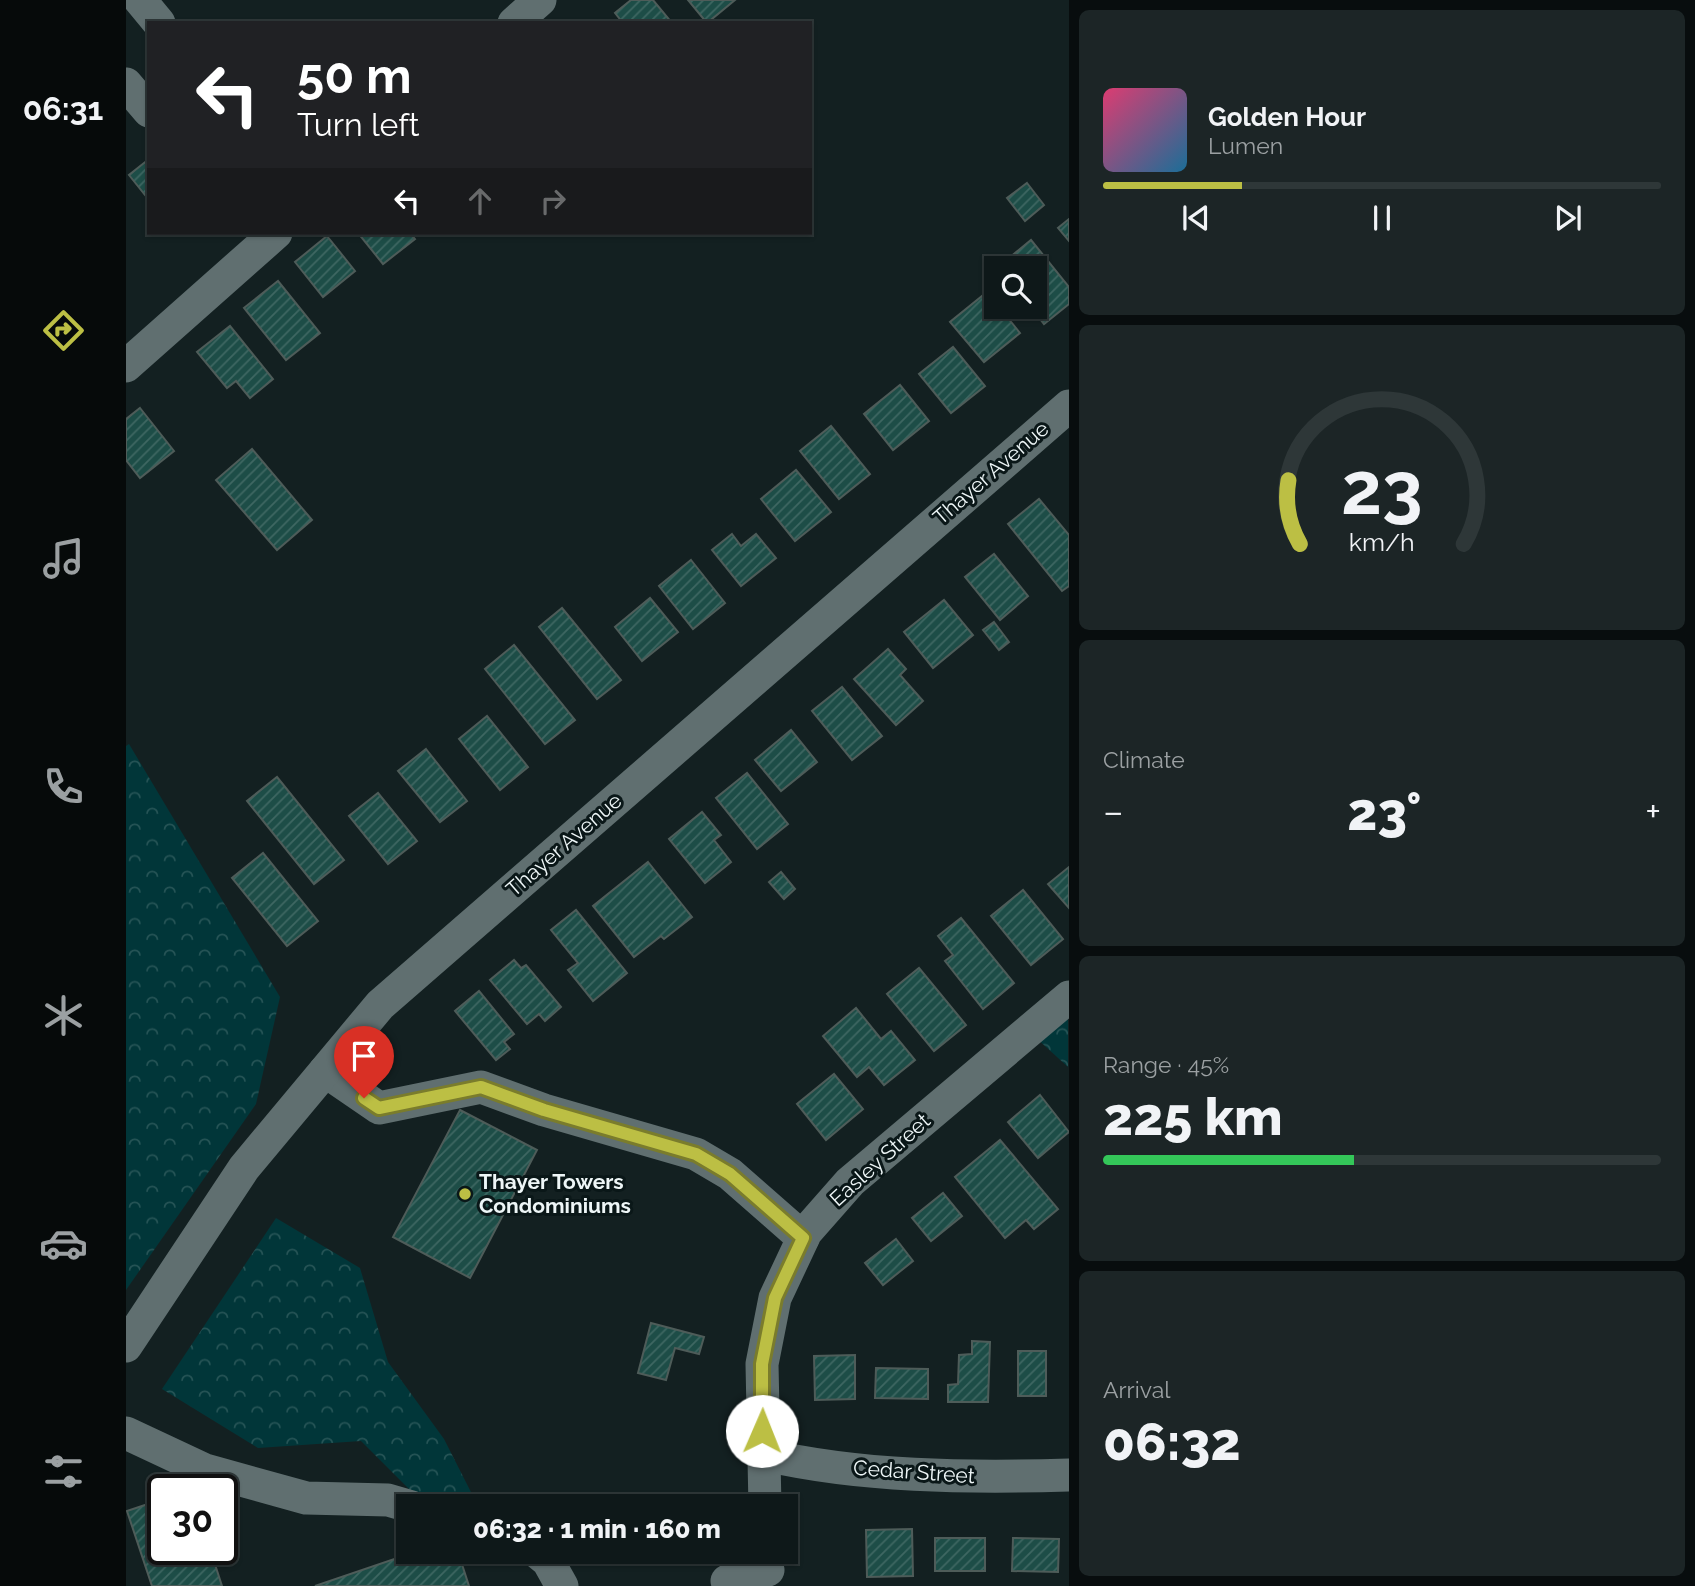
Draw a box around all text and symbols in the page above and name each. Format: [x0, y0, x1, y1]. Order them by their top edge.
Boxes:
text: 50 m [297, 47, 412, 104]
icon: left [182, 49, 273, 140]
text: 06:31 [23, 90, 103, 127]
text: Golden Hour [1208, 102, 1366, 132]
text: Turn left [297, 106, 419, 143]
text: Lumen [1208, 132, 1283, 159]
icon: left [388, 182, 426, 220]
icon: ahead [461, 182, 499, 220]
icon: right [534, 182, 572, 220]
icon: previous [1177, 199, 1215, 237]
icon: pause [1363, 199, 1401, 237]
icon: next [1549, 199, 1587, 237]
map controls [984, 256, 1047, 319]
button: search [984, 256, 1047, 319]
icon: directions [39, 306, 88, 355]
street label: Thayer Avenue [928, 416, 1054, 530]
text: 23 [1341, 446, 1423, 531]
text: km/h [1349, 527, 1415, 557]
icon: music [39, 534, 88, 583]
text: Climate [1103, 746, 1185, 773]
icon: phone [39, 762, 88, 811]
text: 23° [1347, 781, 1421, 842]
street label: Thayer Avenue [501, 788, 627, 902]
text: − [1103, 789, 1123, 834]
text: + [1645, 789, 1661, 834]
icon: climate [39, 991, 88, 1040]
pin [334, 1026, 394, 1098]
icon: arrive [345, 1037, 383, 1075]
text: Range · 45% [1103, 1051, 1229, 1078]
text: 225 km [1103, 1086, 1283, 1147]
street label: Easley Street [824, 1108, 935, 1211]
place label: Thayer Towers Condominiums [479, 1169, 631, 1218]
marker: Thayer Towers Condominiums [457, 1186, 473, 1202]
icon: car [39, 1219, 88, 1268]
text: Arrival [1103, 1376, 1170, 1403]
position arrow [725, 1394, 799, 1468]
text: 06:32 [1103, 1411, 1241, 1472]
icon: filters [39, 1447, 88, 1496]
street label: Cedar Street [852, 1455, 976, 1488]
speed limit sign: 30 [147, 1474, 238, 1565]
text: 06:32 · 1 min · 160 m [473, 1514, 721, 1544]

